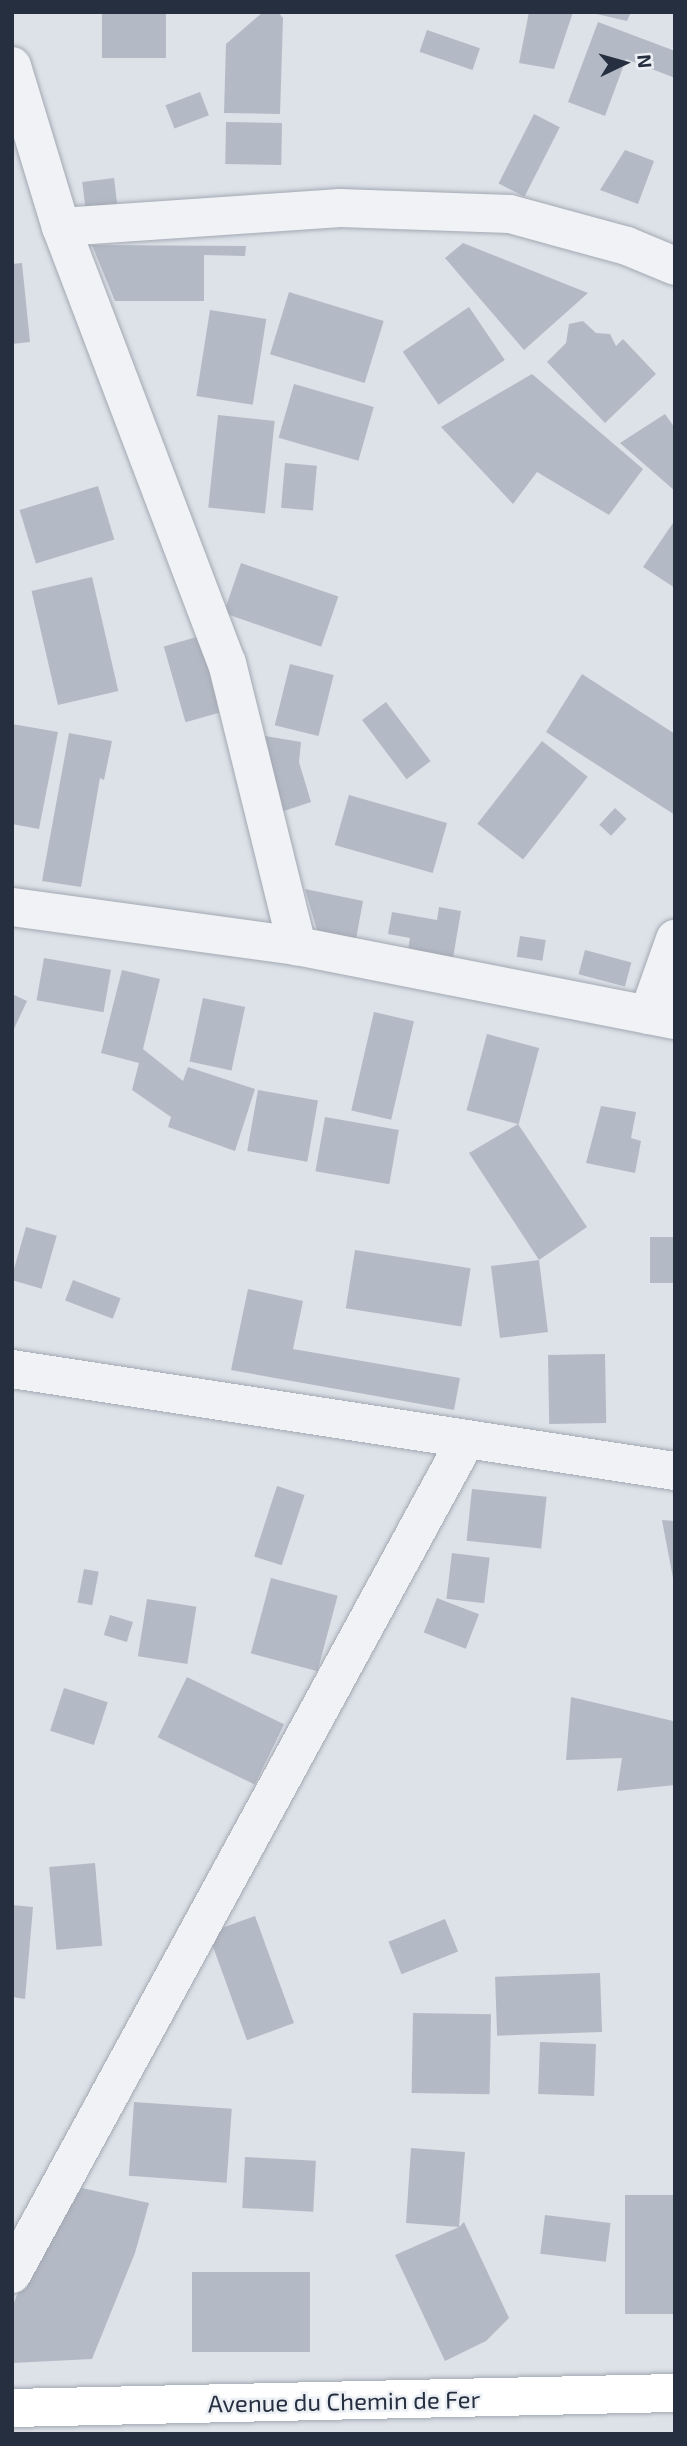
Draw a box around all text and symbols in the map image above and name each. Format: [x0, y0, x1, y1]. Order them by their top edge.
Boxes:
north arrow [589, 28, 659, 98]
text: N [633, 53, 657, 69]
street label: Avenue du Chemin de Fer [208, 2384, 480, 2418]

